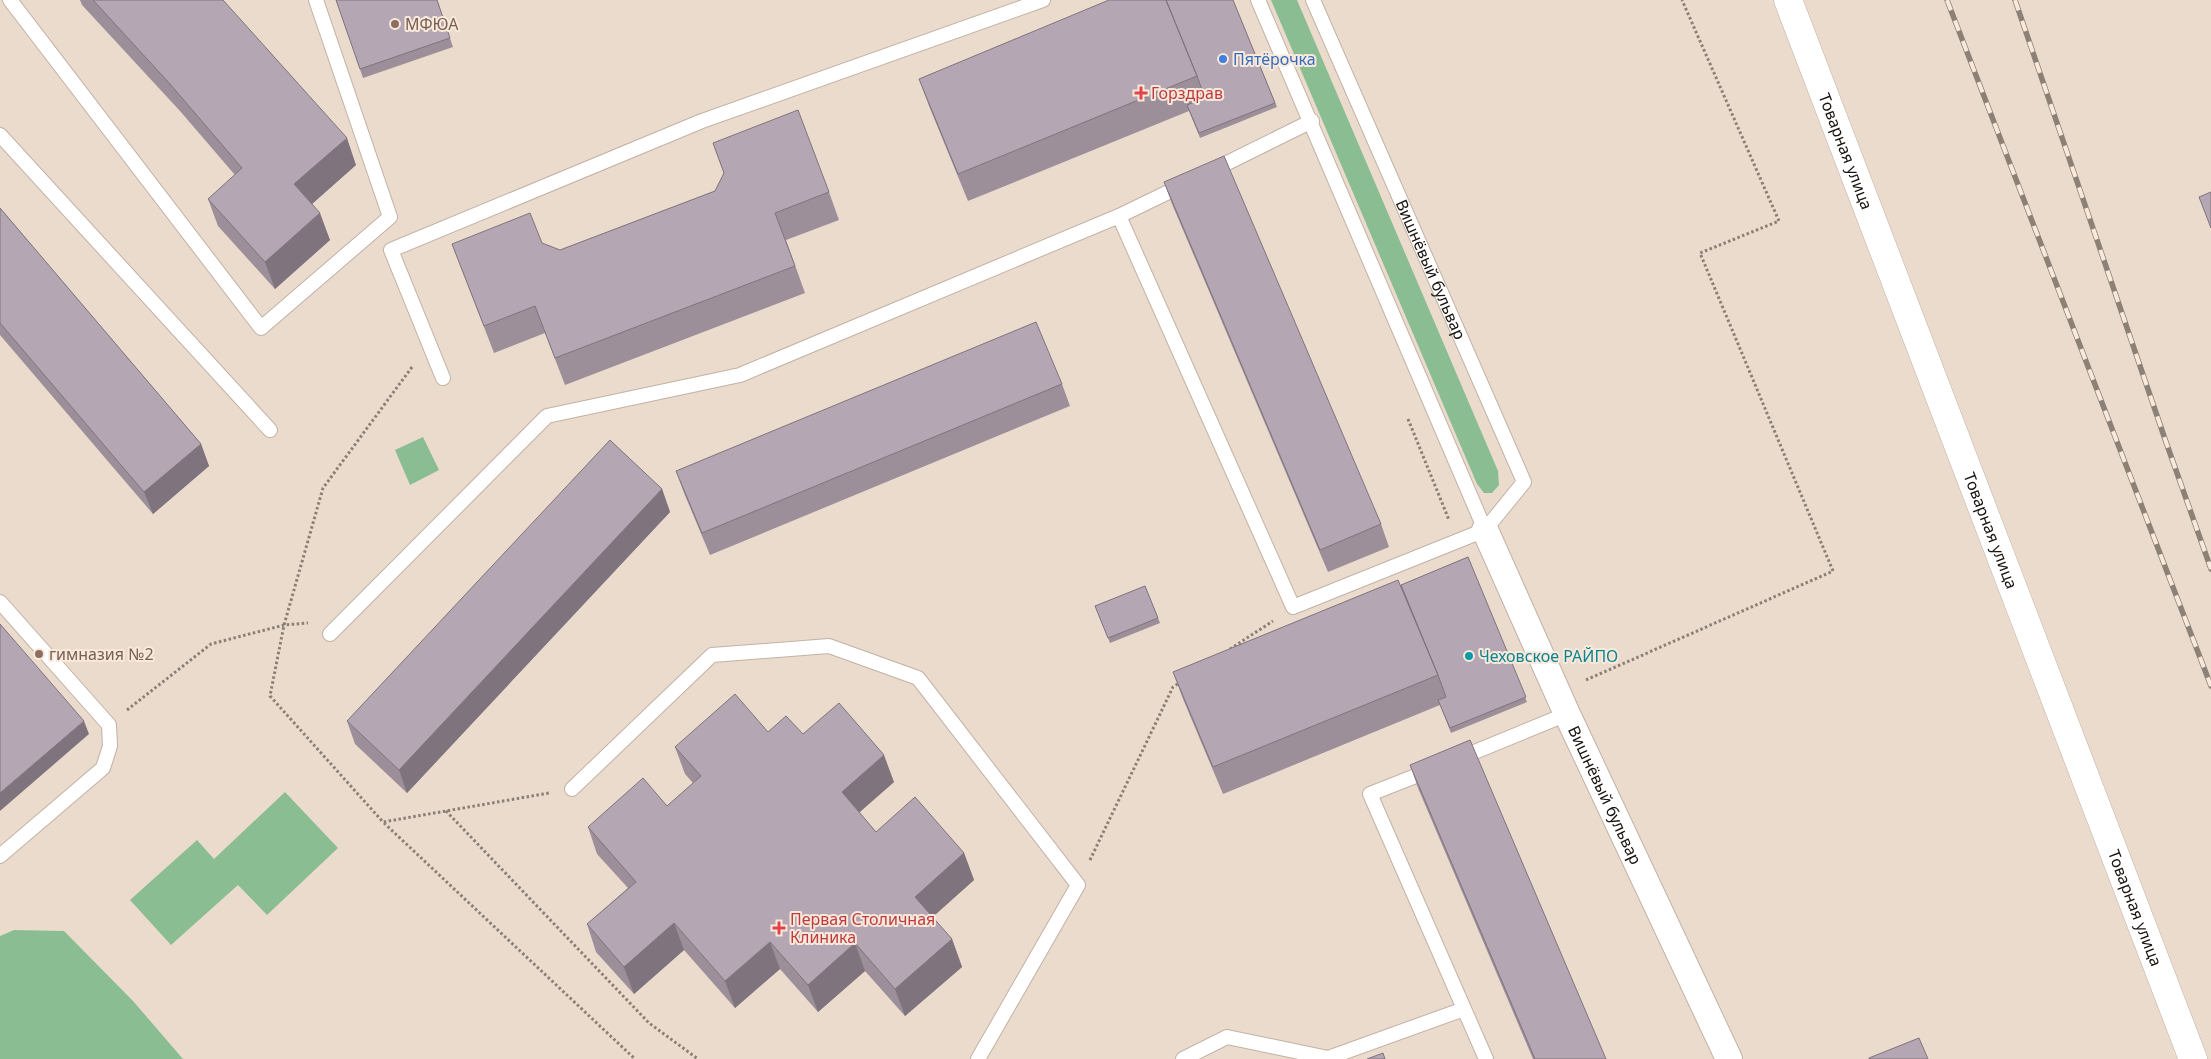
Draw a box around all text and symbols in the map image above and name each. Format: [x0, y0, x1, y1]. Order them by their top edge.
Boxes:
place label: МФЮА [405, 13, 459, 35]
marker: МФЮА [389, 18, 401, 30]
place label: Пятёрочка [1233, 48, 1316, 70]
marker: Пятёрочка [1217, 53, 1229, 65]
place label: Горздрав [1151, 82, 1223, 104]
marker: Горздрав [1135, 87, 1147, 99]
street label: Товарная улица [1814, 90, 1878, 213]
street label: Вишнёвый бульвар [1391, 196, 1471, 343]
street label: Товарная улица [1959, 469, 2023, 592]
place label: гимназия №2 [49, 643, 154, 665]
place label: Чеховское РАЙПО [1479, 645, 1618, 667]
marker: гимназия №2 [33, 648, 45, 660]
marker: Чеховское РАЙПО [1463, 650, 1475, 662]
street label: Вишнёвый бульвар [1563, 722, 1647, 868]
street label: Товарная улица [2103, 847, 2167, 969]
place label: Первая Столичная Клиника [790, 908, 935, 948]
marker: Первая Столичная Клиника [772, 921, 786, 935]

